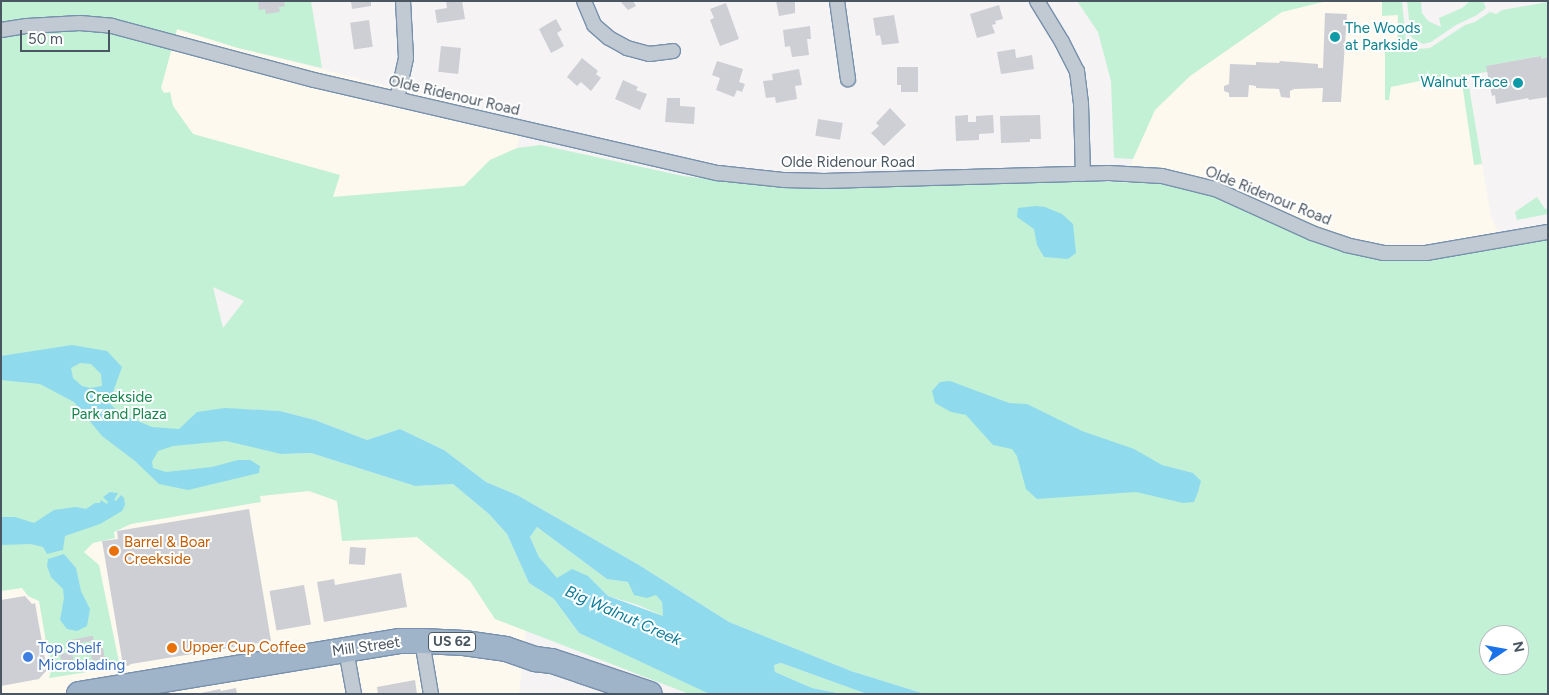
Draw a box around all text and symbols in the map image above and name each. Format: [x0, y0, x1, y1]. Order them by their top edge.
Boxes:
place label: The Woods at Parkside [1345, 19, 1421, 54]
scale bar [22, 20, 112, 52]
text: 50 m [28, 30, 63, 48]
marker: The Woods at Parkside [1329, 31, 1341, 43]
street label: Olde Ridenour Road [387, 72, 521, 120]
place label: Walnut Trace [1421, 74, 1508, 92]
marker: Walnut Trace [1512, 77, 1524, 89]
street label: Olde Ridenour Road [781, 154, 915, 172]
street label: Olde Ridenour Road [1202, 163, 1334, 229]
park label: Creekside Park and Plaza [71, 388, 167, 423]
place label: Barrel & Boar Creekside [124, 533, 210, 568]
marker: Barrel & Boar Creekside [108, 545, 120, 557]
water label: Big Walnut Creek [562, 582, 684, 650]
north arrow [1479, 625, 1529, 675]
road number: US 62 [427, 630, 477, 654]
street label: Mill Street [331, 633, 401, 661]
place label: Top Shelf Microblading [38, 639, 125, 674]
place label: Upper Cup Coffee [182, 639, 306, 657]
text: N [1509, 640, 1528, 654]
marker: Upper Cup Coffee [166, 642, 178, 654]
marker: Top Shelf Microblading [22, 651, 34, 663]

